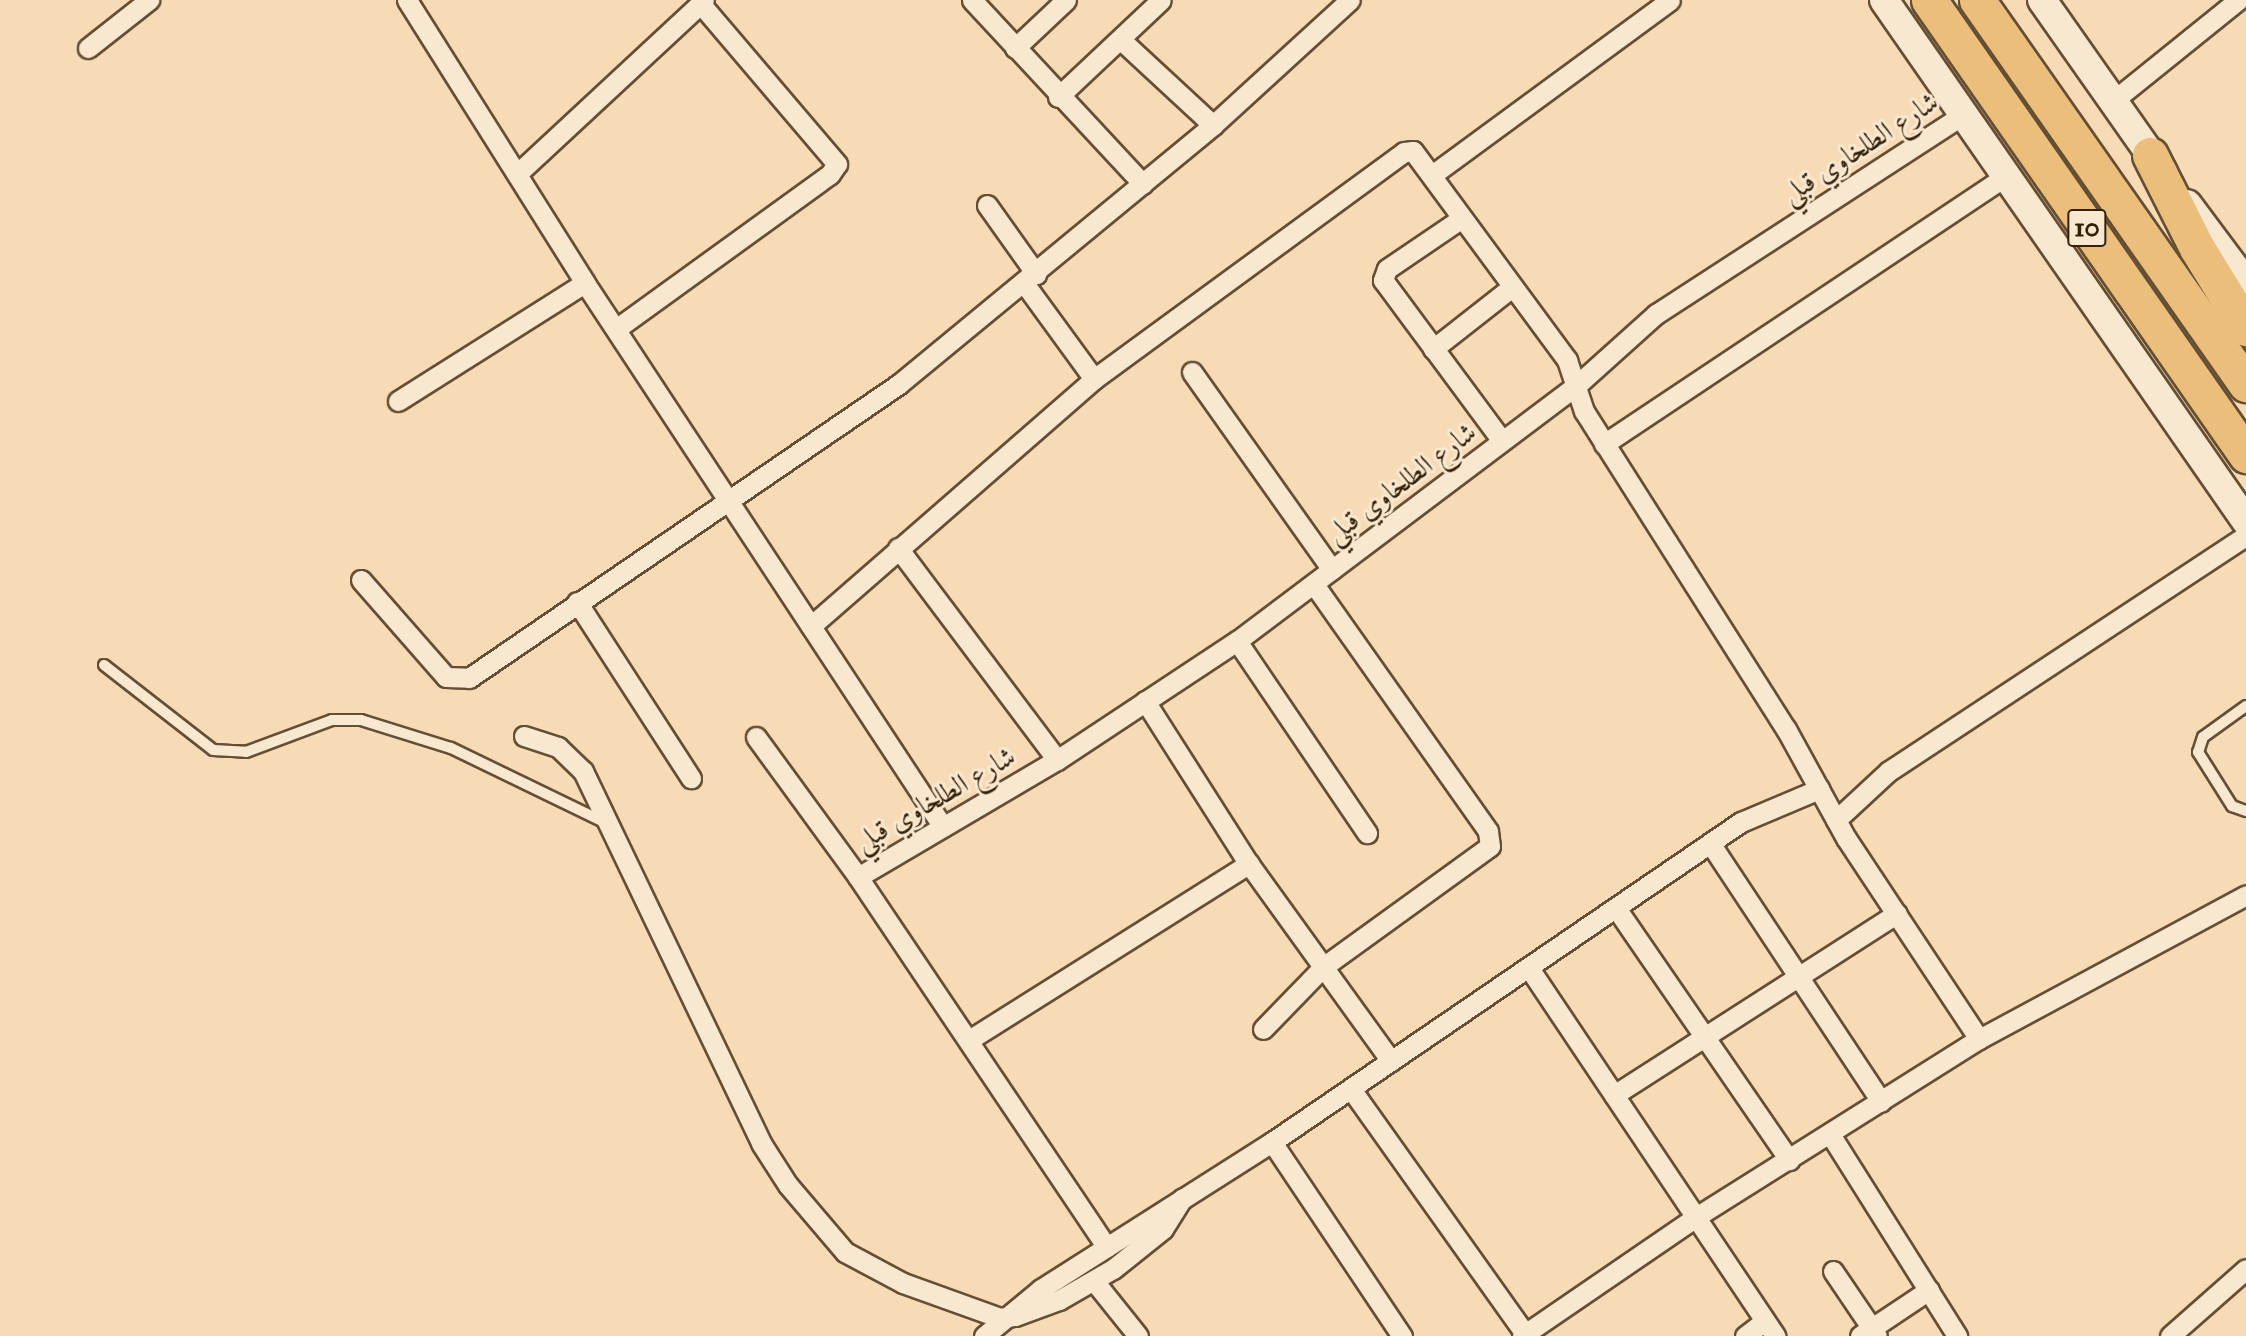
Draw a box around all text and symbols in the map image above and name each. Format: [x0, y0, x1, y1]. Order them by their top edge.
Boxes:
street label: شارع الطلخاوي قبلي [1775, 85, 1945, 211]
road number: 10 [2066, 205, 2108, 250]
street label: شارع الطلخاوي قبلي [1319, 415, 1483, 551]
street label: شارع الطلخاوي قبلي [849, 739, 1021, 859]

